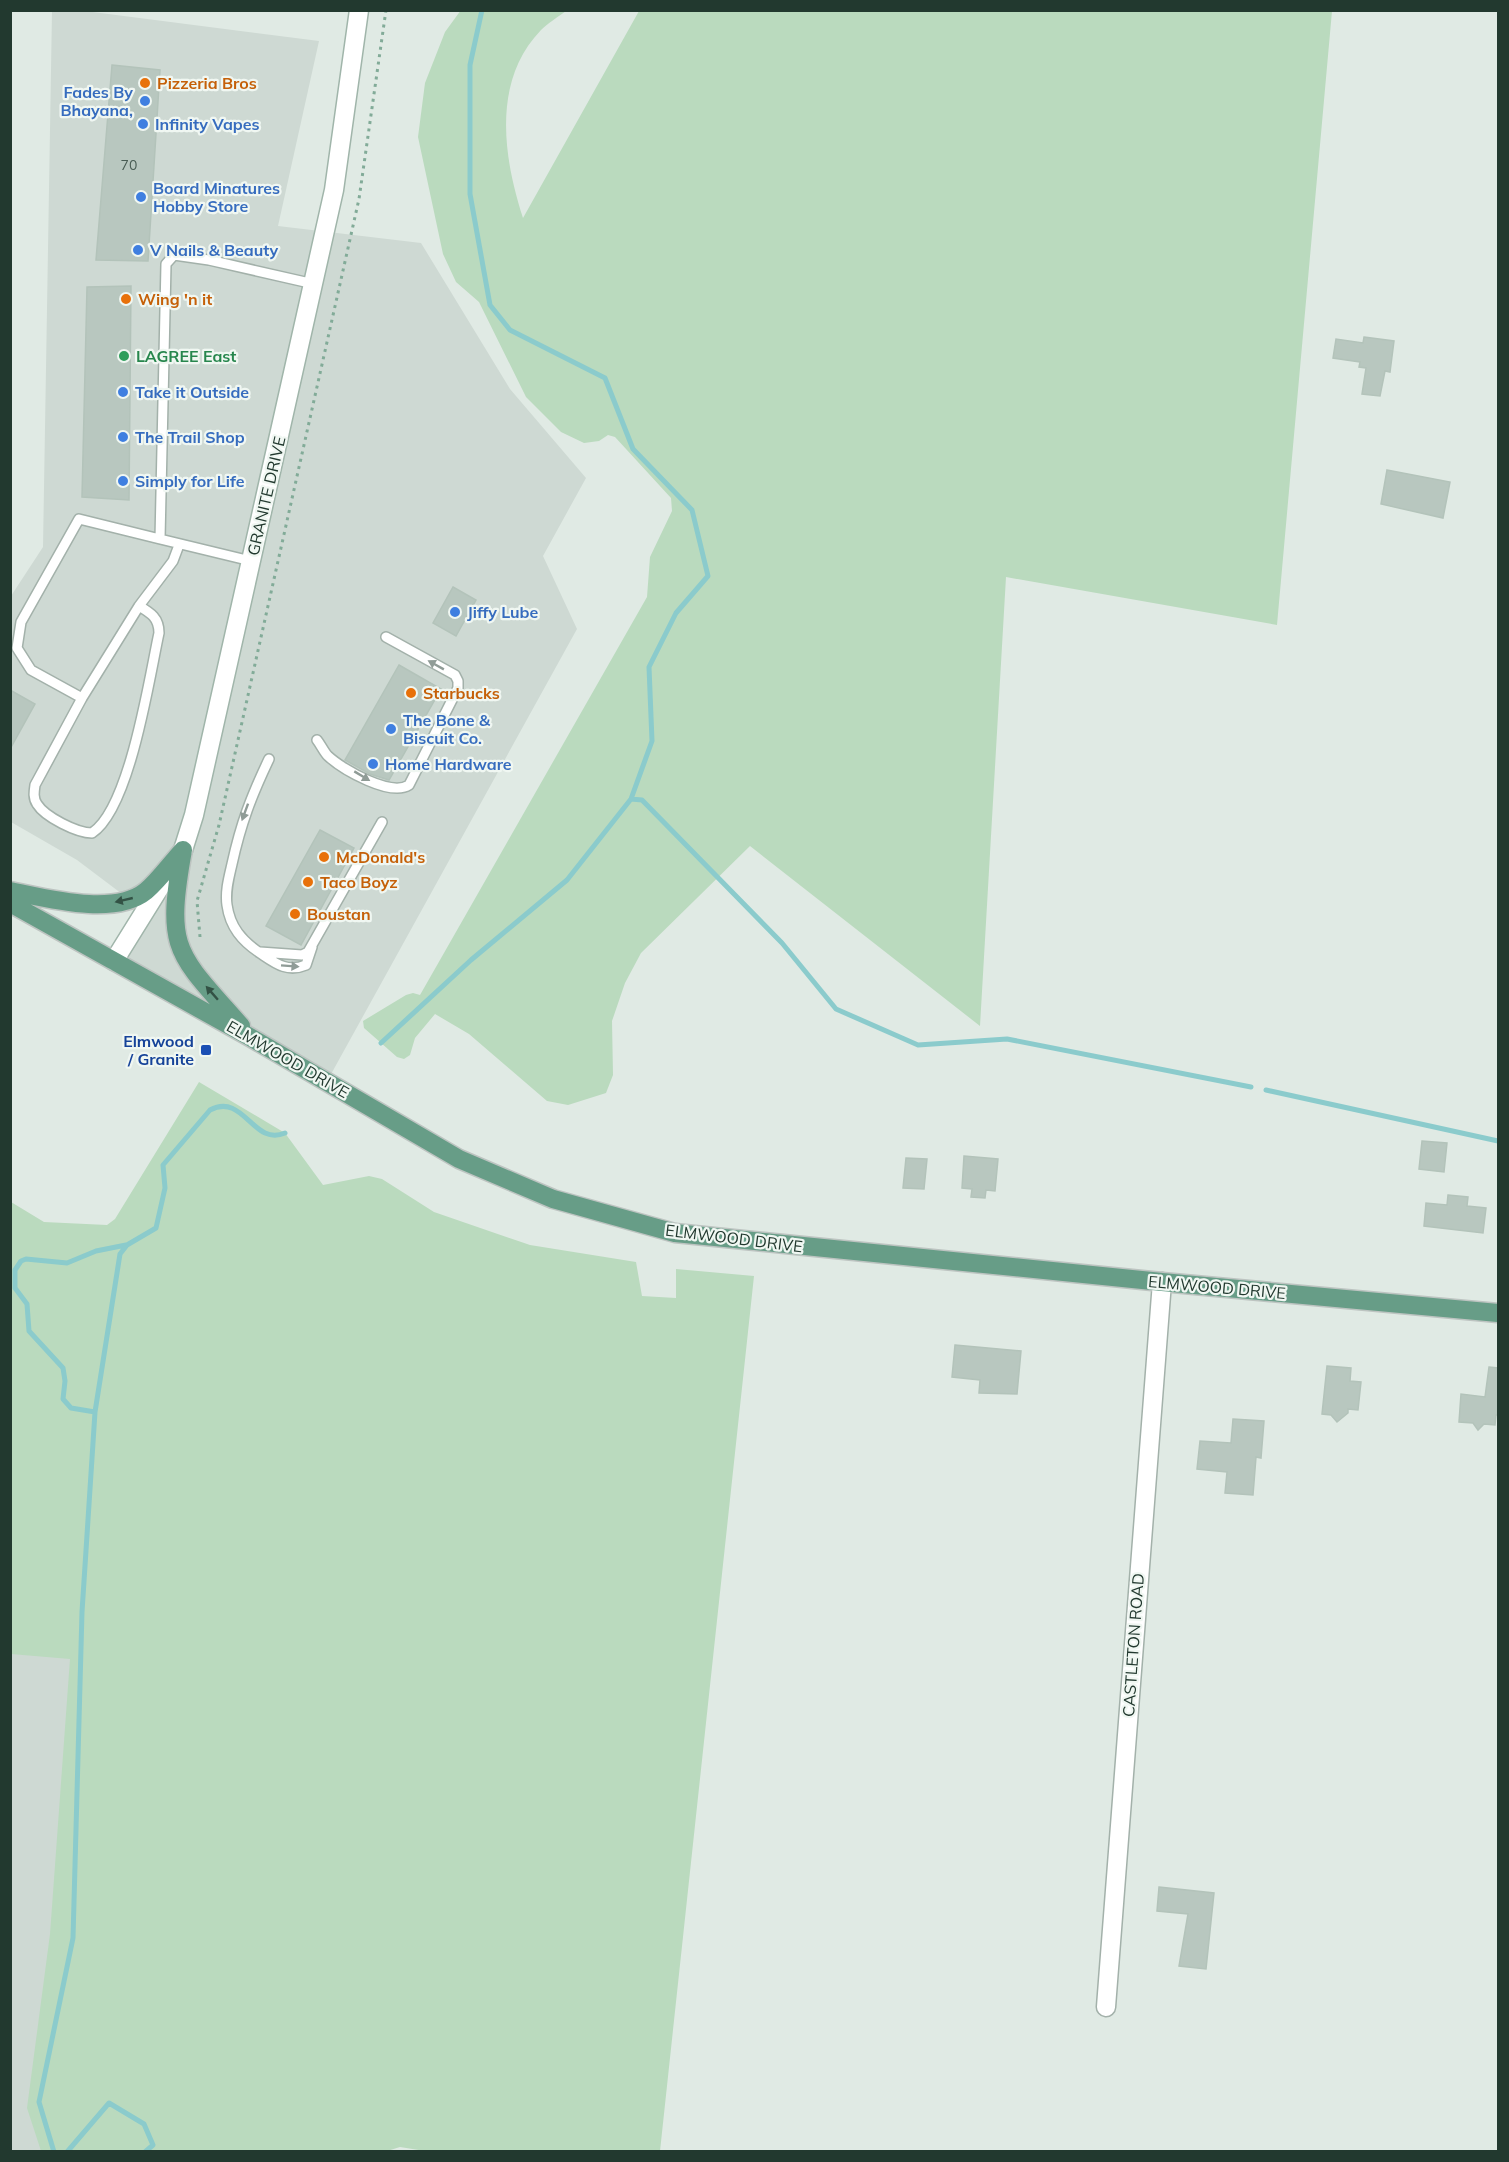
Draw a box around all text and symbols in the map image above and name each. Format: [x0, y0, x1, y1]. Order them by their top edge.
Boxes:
place label: Pizzeria Bros [157, 73, 257, 93]
marker: Pizzeria Bros [138, 76, 152, 90]
place label: Fades By Bhayana, [60, 82, 133, 120]
marker: Fades By Bhayana, [138, 94, 152, 108]
place label: Infinity Vapes [155, 114, 260, 134]
marker: Infinity Vapes [136, 117, 150, 131]
house number: 70 [121, 156, 137, 174]
place label: Board Minatures Hobby Store [153, 178, 280, 216]
marker: Board Minatures Hobby Store [134, 190, 148, 204]
place label: V Nails & Beauty [149, 240, 279, 260]
marker: V Nails & Beauty [131, 243, 145, 257]
place label: Wing 'n it [138, 289, 212, 309]
marker: Wing 'n it [119, 292, 133, 306]
place label: LAGREE East [136, 346, 236, 366]
marker: LAGREE East [117, 349, 131, 363]
place label: Take it Outside [135, 382, 249, 402]
marker: Take it Outside [116, 385, 130, 399]
place label: The Trail Shop [135, 427, 245, 447]
marker: The Trail Shop [116, 430, 130, 444]
street label: GRANITE DRIVE [243, 435, 289, 557]
place label: Simply for Life [135, 471, 245, 491]
marker: Simply for Life [116, 474, 130, 488]
place label: Jiffy Lube [467, 602, 539, 622]
marker: Jiffy Lube [448, 605, 462, 619]
one-way arrow [427, 660, 444, 670]
place label: Starbucks [423, 683, 500, 703]
marker: Starbucks [404, 686, 418, 700]
place label: The Bone & Biscuit Co. [403, 710, 491, 748]
marker: The Bone & Biscuit Co. [384, 722, 398, 736]
place label: Home Hardware [385, 754, 512, 774]
marker: Home Hardware [366, 757, 380, 771]
one-way arrow [354, 771, 370, 782]
one-way arrow [240, 804, 250, 822]
place label: McDonald's [336, 847, 425, 867]
marker: McDonald's [317, 850, 331, 864]
place label: Taco Boyz [320, 872, 398, 892]
marker: Taco Boyz [301, 875, 315, 889]
one-way arrow [115, 896, 133, 906]
place label: Boustan [307, 904, 371, 924]
marker: Boustan [288, 907, 302, 921]
one-way arrow [281, 962, 300, 971]
one-way arrow [206, 986, 219, 1001]
street label: ELMWOOD DRIVE [223, 1016, 353, 1102]
place label: Elmwood / Granite [123, 1031, 194, 1069]
marker: Elmwood / Granite [199, 1043, 213, 1057]
street label: ELMWOOD DRIVE [664, 1220, 804, 1256]
street label: ELMWOOD DRIVE [1147, 1271, 1287, 1303]
street label: CASTLETON ROAD [1118, 1573, 1148, 1717]

